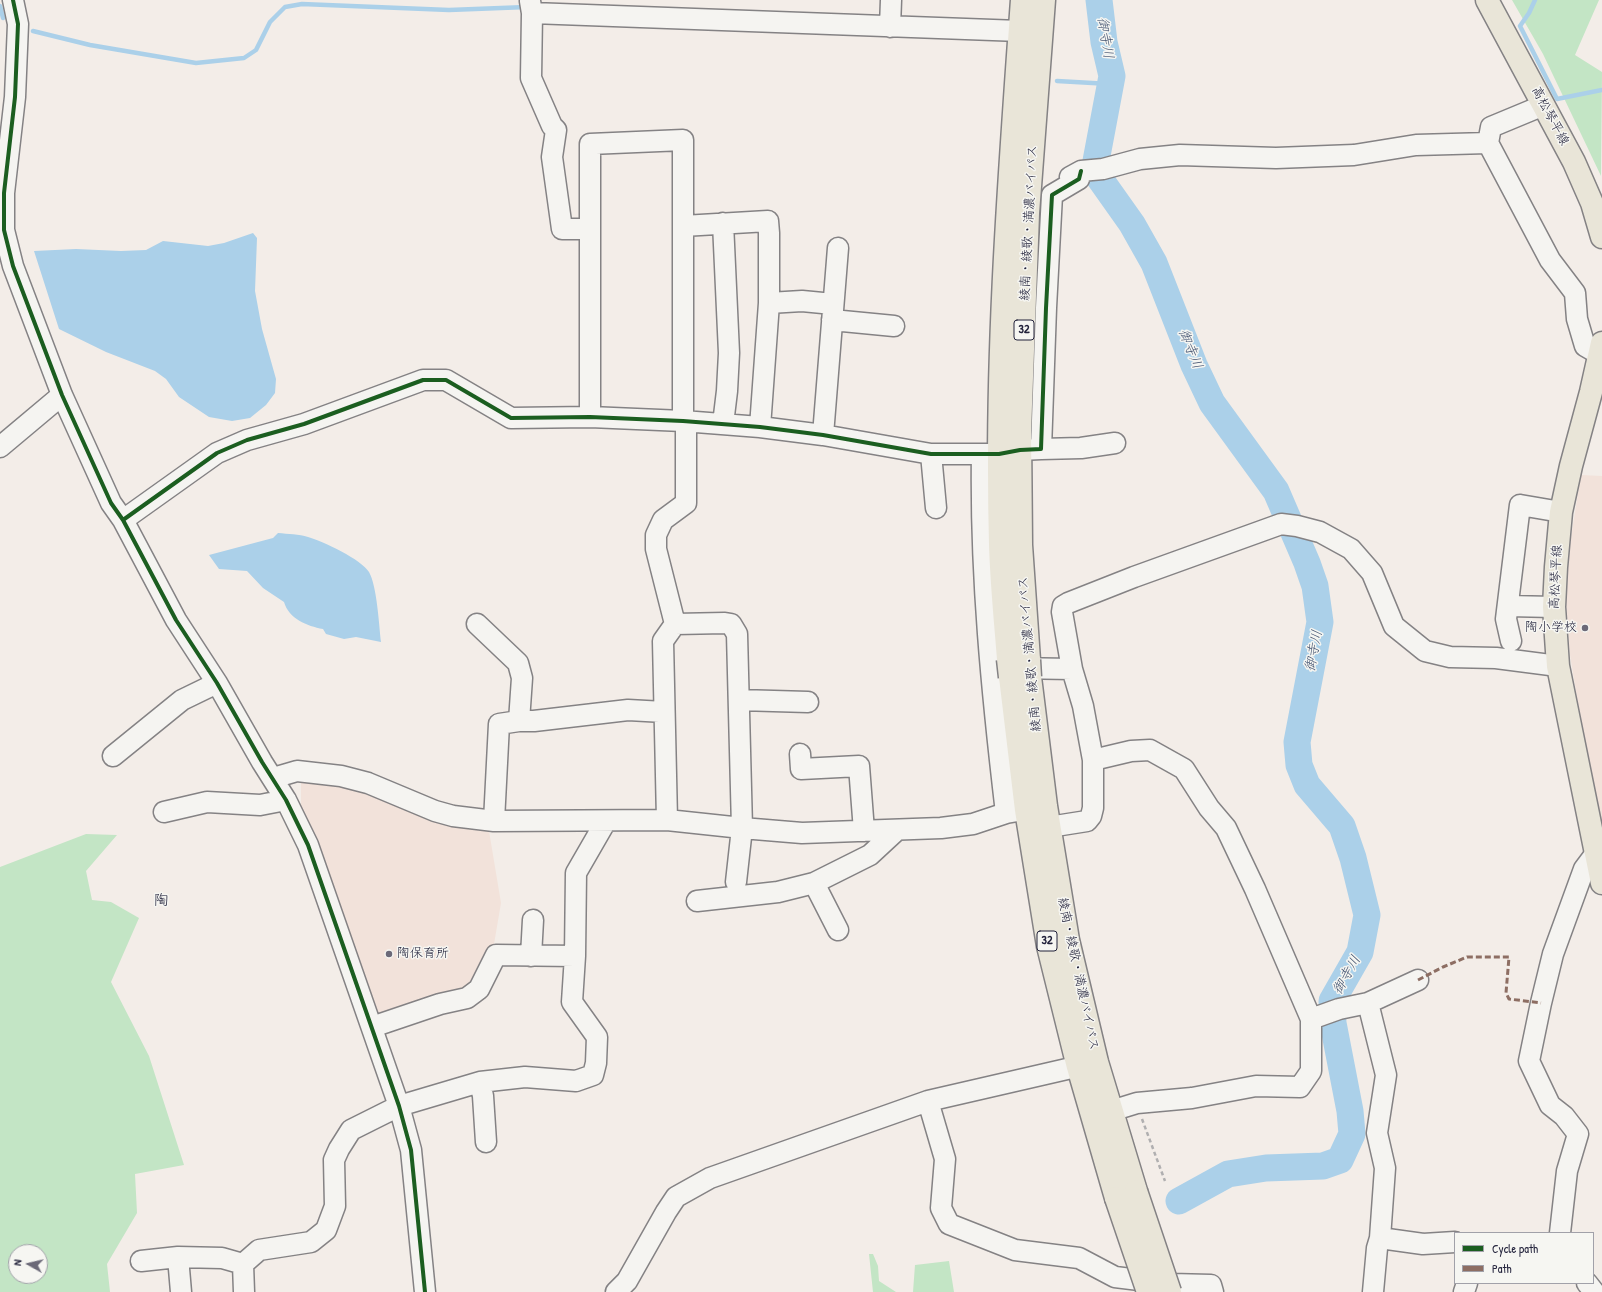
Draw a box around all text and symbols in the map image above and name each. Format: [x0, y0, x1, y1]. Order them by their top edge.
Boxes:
water label: 御寺川 [1093, 16, 1117, 60]
street label: 高松琴平線 [1528, 84, 1572, 148]
street label: 綾南・綾歌・満濃バイパス [1017, 145, 1041, 301]
road number: 32 [1014, 320, 1034, 340]
water label: 御寺川 [1174, 326, 1206, 372]
street label: 高松琴平線 [1547, 544, 1565, 610]
street label: 綾南・綾歌・満濃バイパス [1015, 576, 1045, 732]
place label: 陶小学校 [1525, 620, 1577, 636]
marker: 陶小学校 [1580, 623, 1590, 633]
water label: 御寺川 [1302, 629, 1326, 673]
district label: 陶 [154, 892, 168, 910]
street label: 綾南・綾歌・満濃バイパス [1054, 896, 1102, 1052]
road number: 32 [1037, 931, 1057, 951]
place label: 陶保育所 [397, 946, 449, 962]
marker: 陶保育所 [384, 949, 394, 959]
water label: 御寺川 [1329, 953, 1365, 997]
legend [1454, 1232, 1594, 1284]
text: Cycle path [1492, 1240, 1538, 1257]
north arrow [8, 1244, 48, 1284]
text: N [10, 1259, 24, 1266]
text: Path [1492, 1260, 1512, 1277]

